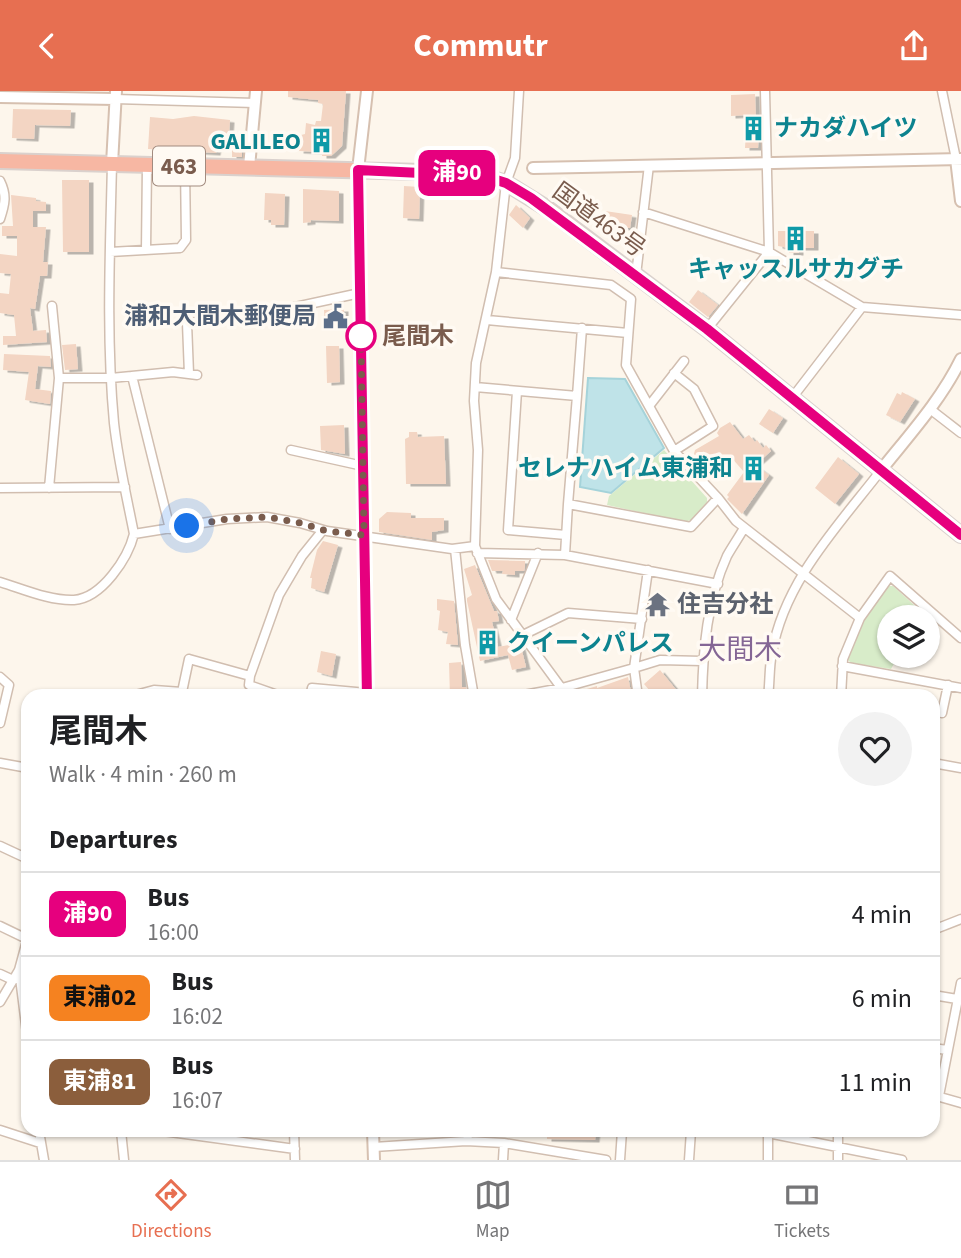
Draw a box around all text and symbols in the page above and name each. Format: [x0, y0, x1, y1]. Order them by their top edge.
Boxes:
text: Commutr [413, 23, 548, 69]
icon: back [28, 27, 66, 65]
icon: share [895, 27, 933, 65]
place label: ナカダハイツ [774, 111, 918, 146]
building icon: ナカダハイツ [740, 114, 768, 142]
place label: GALILEO [210, 124, 301, 159]
building icon: GALILEO [307, 127, 335, 155]
road number: 463 [153, 146, 205, 185]
line badge: 浦90 [417, 150, 497, 196]
text: 浦90 [432, 155, 482, 190]
street label: 国道463号 [545, 174, 653, 266]
building icon: キャッスルサカグチ [782, 224, 810, 252]
place label: キャッスルサカグチ [688, 252, 904, 287]
place label: 浦和大間木郵便局 [124, 299, 316, 334]
public building icon: 浦和大間木郵便局 [322, 302, 350, 330]
place label: 尾間木 [382, 319, 454, 354]
marker: 尾間木 [346, 321, 376, 351]
place label: セレナハイム東浦和 [518, 451, 733, 486]
building icon: セレナハイム東浦和 [739, 454, 767, 482]
your location [169, 508, 204, 543]
place label: 住吉分社 [677, 587, 773, 622]
temple icon: 住吉分社 [643, 590, 671, 618]
map controls [877, 605, 940, 668]
button: layers [877, 605, 940, 668]
place label: クイーンパレス [507, 626, 674, 661]
building icon: クイーンパレス [473, 629, 501, 657]
district label: 大間木 [698, 630, 782, 670]
text: 尾間木 [49, 708, 148, 755]
button: heart [838, 712, 912, 786]
text: Walk · 4 min · 260 m [49, 758, 237, 791]
text: Departures [49, 821, 177, 858]
text: Bus [147, 879, 189, 916]
text: 浦90 [63, 896, 112, 931]
text: 4 min [852, 896, 912, 933]
text: 16:00 [147, 916, 199, 949]
text: Bus [171, 963, 213, 1000]
text: 東浦02 [63, 980, 136, 1015]
text: 6 min [852, 980, 912, 1017]
text: 16:02 [171, 1000, 223, 1033]
text: Bus [171, 1047, 213, 1084]
text: 東浦81 [63, 1064, 136, 1099]
text: 11 min [839, 1064, 912, 1101]
text: 16:07 [171, 1084, 223, 1117]
tab: Directions [131, 1176, 212, 1245]
tab: Map [474, 1176, 512, 1245]
tab: Tickets [774, 1176, 830, 1245]

